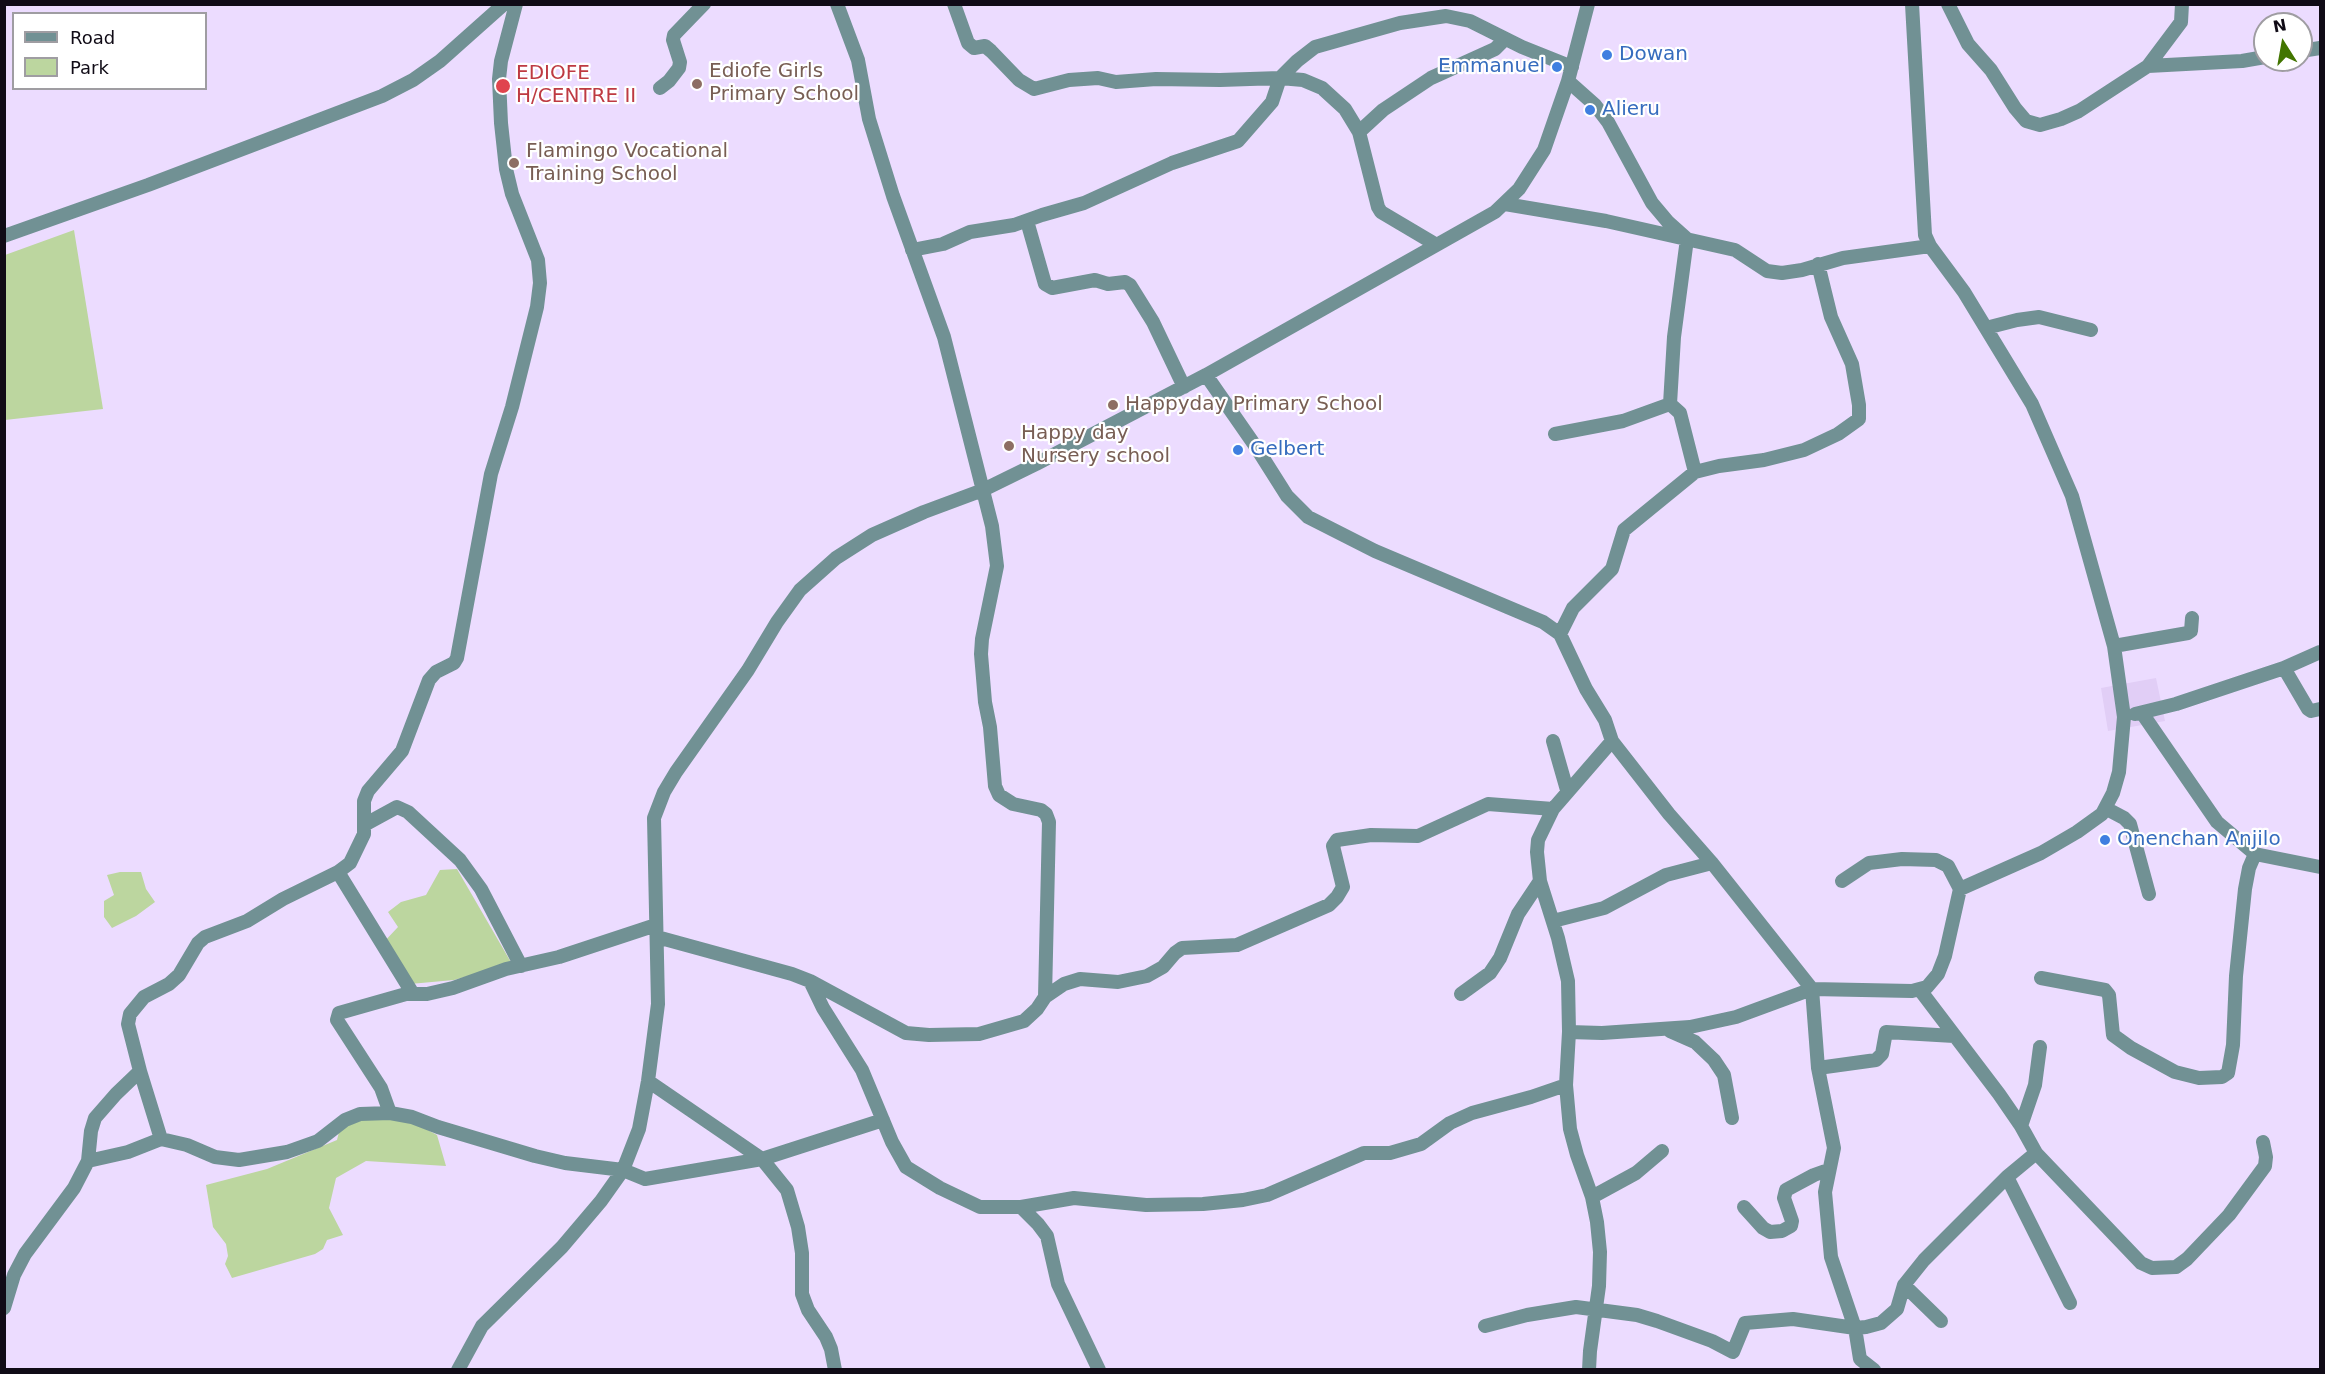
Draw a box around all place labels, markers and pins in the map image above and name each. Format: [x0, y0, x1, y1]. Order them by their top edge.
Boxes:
place label: Dowan [1619, 43, 1688, 67]
marker: Dowan [1600, 48, 1614, 62]
place label: Emmanuel [1438, 55, 1545, 79]
place label: Ediofe Girls Primary School [709, 60, 859, 107]
marker: Emmanuel [1550, 60, 1564, 74]
place label: EDIOFE H/CENTRE II [516, 62, 636, 109]
marker: EDIOFE H/CENTRE II [494, 77, 512, 95]
marker: Ediofe Girls Primary School [690, 77, 704, 91]
place label: Alieru [1602, 98, 1660, 122]
marker: Alieru [1583, 103, 1597, 117]
place label: Flamingo Vocational Training School [526, 140, 728, 187]
marker: Flamingo Vocational Training School [507, 156, 521, 170]
place label: Happyday Primary School [1125, 393, 1383, 417]
marker: Happyday Primary School [1106, 398, 1120, 412]
place label: Happy day Nursery school [1021, 422, 1170, 469]
place label: Gelbert [1250, 438, 1324, 462]
marker: Happy day Nursery school [1002, 439, 1016, 453]
marker: Gelbert [1231, 443, 1245, 457]
place label: Onenchan Anjilo [2117, 828, 2281, 852]
marker: Onenchan Anjilo [2098, 833, 2112, 847]

